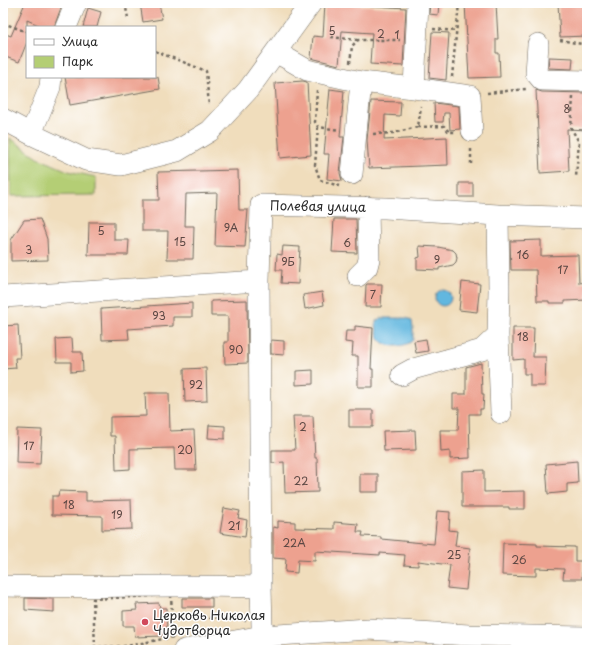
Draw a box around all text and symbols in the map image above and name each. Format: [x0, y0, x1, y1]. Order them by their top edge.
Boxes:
house number: 5 [328, 22, 336, 39]
house number: 2 [377, 25, 385, 42]
legend [26, 26, 156, 78]
house number: 1 [395, 26, 400, 43]
text: Улица [62, 32, 98, 50]
text: Парк [62, 52, 94, 70]
house number: 8 [564, 100, 571, 117]
street label: Полевая улица [270, 195, 367, 216]
house number: 9А [224, 219, 239, 236]
house number: 5 [97, 222, 105, 239]
house number: 15 [174, 233, 186, 250]
house number: 6 [343, 234, 351, 251]
house number: 3 [25, 241, 33, 258]
house number: 16 [517, 246, 530, 263]
house number: 9 [434, 251, 440, 268]
house number: 9Б [281, 253, 295, 270]
house number: 17 [558, 261, 569, 278]
house number: 7 [370, 286, 376, 303]
house number: 93 [152, 307, 166, 324]
house number: 18 [517, 328, 529, 345]
house number: 90 [229, 341, 243, 358]
house number: 92 [189, 376, 203, 393]
house number: 2 [299, 418, 307, 435]
house number: 17 [24, 437, 35, 454]
house number: 20 [177, 441, 193, 458]
house number: 22 [294, 472, 308, 489]
house number: 18 [63, 496, 75, 513]
house number: 19 [111, 506, 123, 523]
house number: 21 [228, 517, 240, 534]
house number: 22А [282, 534, 306, 551]
house number: 25 [447, 546, 461, 563]
house number: 26 [511, 551, 527, 568]
place label: Церковь Николая Чудотворца [153, 605, 266, 639]
marker: Церковь Николая Чудотворца [140, 617, 150, 627]

